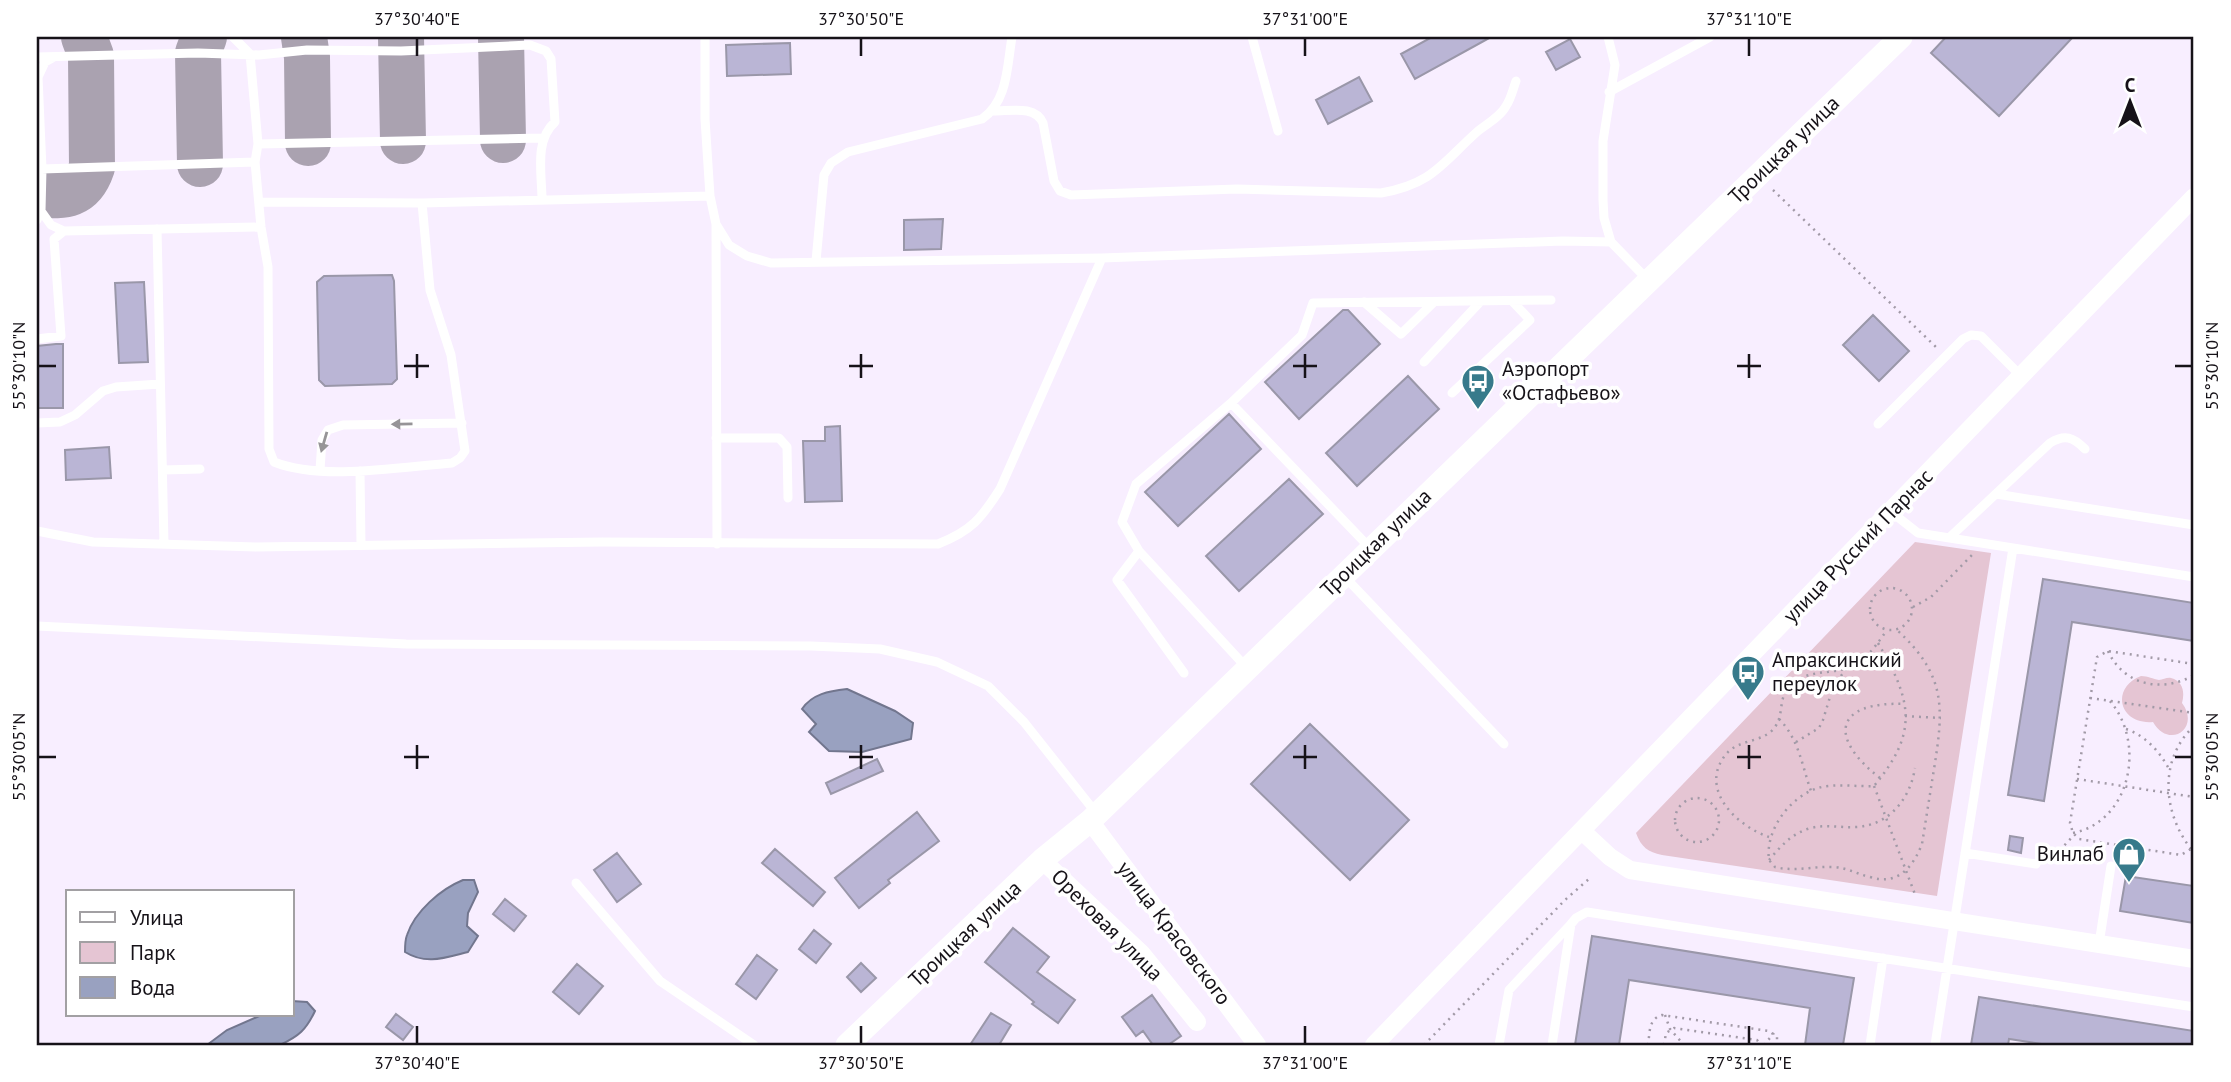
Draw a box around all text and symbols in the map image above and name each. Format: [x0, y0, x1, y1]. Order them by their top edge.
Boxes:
text: 37°30'40"E [374, 7, 460, 30]
text: 37°30'50"E [818, 7, 904, 30]
text: 37°31'00"E [1262, 7, 1348, 30]
text: 37°31'10"E [1706, 7, 1792, 30]
north arrow [2094, 66, 2164, 136]
text: С [2125, 73, 2136, 97]
street label: Троицкая улица [1722, 90, 1845, 210]
text: 55°30'10"N [7, 322, 30, 410]
text: 55°30'10"N [2200, 322, 2223, 410]
place label: Аэропорт «Остафьево» [1502, 355, 1621, 406]
bus stop icon: Аэропорт «Остафьево» [1459, 362, 1497, 411]
one-way arrow [391, 418, 413, 430]
one-way arrow [318, 432, 329, 454]
street label: улица Русский Парнас [1777, 463, 1938, 629]
street label: Троицкая улица [1314, 483, 1437, 603]
place label: Апраксинский переулок [1772, 646, 1902, 697]
bus stop icon: Апраксинский переулок [1729, 653, 1767, 702]
text: 55°30'05"N [7, 713, 30, 801]
text: 55°30'05"N [2200, 713, 2223, 801]
shop icon: Винлаб [2110, 835, 2148, 884]
place label: Винлаб [2037, 840, 2104, 867]
street label: улица Красовского [1111, 855, 1237, 1010]
street label: Ореховая улица [1046, 863, 1169, 986]
street label: Троицкая улица [903, 875, 1027, 993]
legend [66, 890, 294, 1016]
text: Улица [130, 904, 184, 931]
text: Парк [130, 939, 176, 966]
text: Вода [130, 974, 175, 1001]
text: 37°30'40"E [374, 1051, 460, 1074]
text: 37°30'50"E [818, 1051, 904, 1074]
text: 37°31'00"E [1262, 1051, 1348, 1074]
text: 37°31'10"E [1706, 1051, 1792, 1074]

